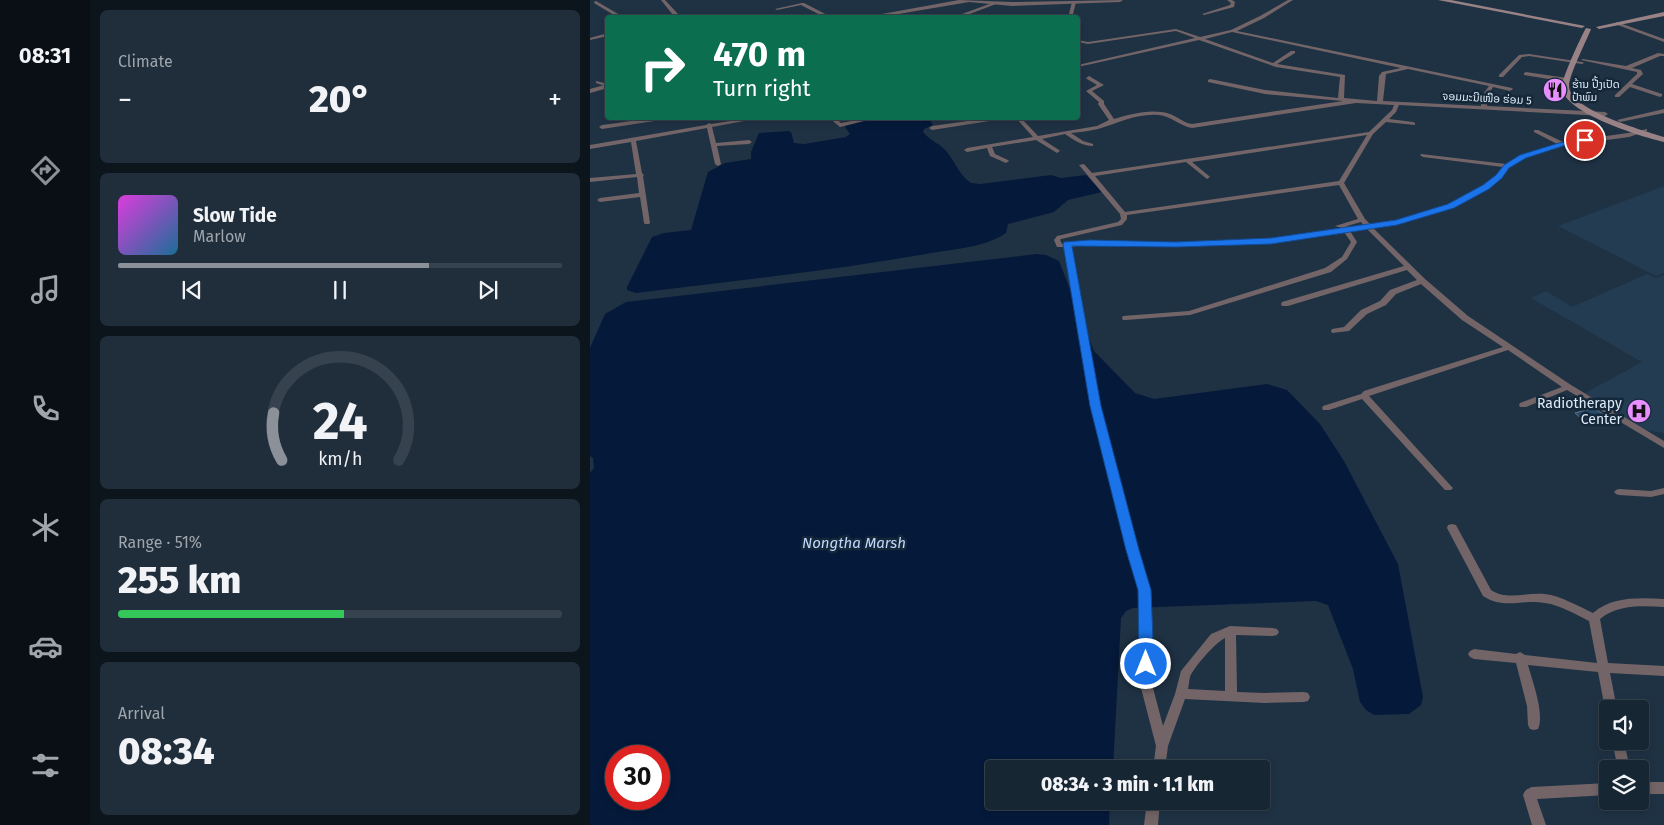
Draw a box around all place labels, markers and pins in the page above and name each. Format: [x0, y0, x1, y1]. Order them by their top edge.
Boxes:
place label: ຮ້ານ ປີ້ງເປັດ ປ້າພົມ [1572, 75, 1620, 104]
restaurant icon: ຮ້ານ ປີ້ງເປັດ ປ້າພົມ [1542, 77, 1568, 103]
pin [1564, 119, 1606, 161]
place label: Radiotherapy Center [1537, 395, 1623, 428]
hospital icon: Radiotherapy Center [1626, 398, 1652, 424]

